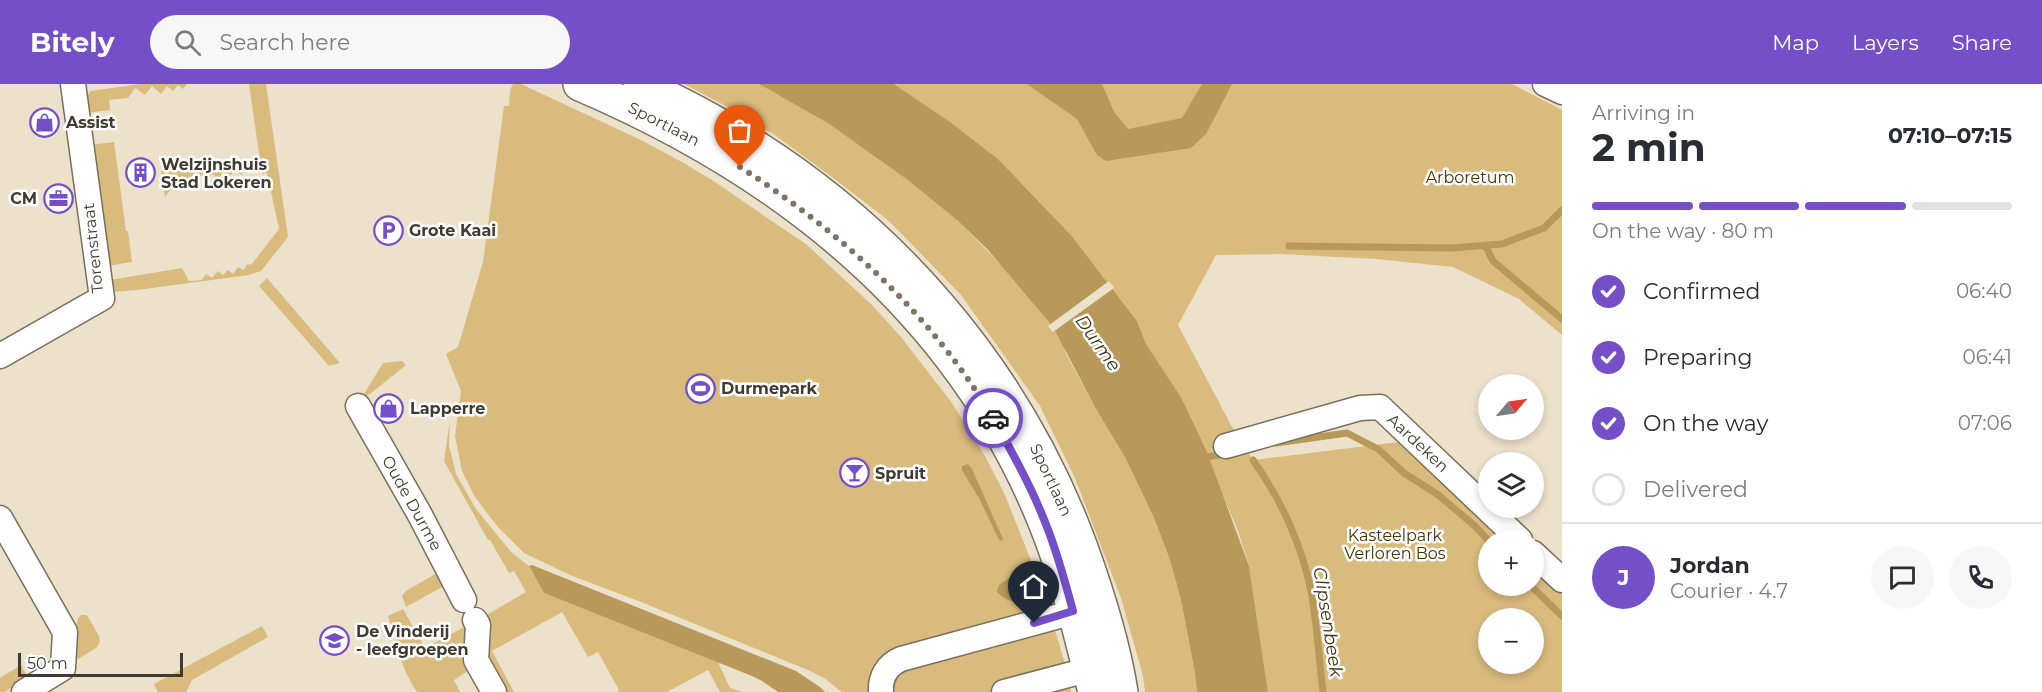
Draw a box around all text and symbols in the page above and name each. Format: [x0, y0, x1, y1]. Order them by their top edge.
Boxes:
search box [150, 15, 570, 69]
text: Bitely [30, 25, 114, 59]
icon: search [171, 26, 204, 59]
text: Search here [219, 29, 350, 56]
text: Map [1772, 30, 1819, 55]
text: Layers [1852, 30, 1919, 55]
text: Share [1952, 30, 2012, 55]
street label: Sportlaan [625, 98, 703, 150]
text: Arriving in [1592, 101, 1695, 125]
pin [714, 105, 765, 167]
shop icon: Assist [29, 106, 61, 138]
place label: Assist [65, 113, 115, 132]
icon: bag [723, 114, 756, 147]
text: 07:10–07:15 [1888, 122, 2012, 149]
text: 2 min [1592, 123, 1706, 171]
place label: Welzijnshuis Stad Lokeren [161, 155, 272, 192]
building icon: Welzijnshuis Stad Lokeren [124, 157, 156, 189]
park label: Arboretum [1426, 168, 1514, 187]
office icon: CM [42, 182, 74, 214]
place label: CM [10, 189, 37, 208]
street label: Torenstraat [79, 202, 107, 294]
parking icon: Grote Kaai [372, 214, 404, 246]
text: On the way · 80 m [1592, 219, 1774, 243]
place label: Grote Kaai [409, 221, 496, 240]
icon: check [1592, 275, 1625, 308]
text: Confirmed [1643, 278, 1760, 305]
text: 06:40 [1956, 279, 2012, 303]
water label: Durme [1071, 310, 1125, 376]
icon: check [1592, 341, 1625, 374]
text: Preparing [1643, 344, 1752, 371]
text: 06:41 [1962, 345, 2012, 369]
sports icon: Durmepark [684, 372, 716, 404]
north arrow [1478, 374, 1544, 440]
map controls [1478, 374, 1544, 674]
place label: Durmepark [721, 379, 818, 398]
courier [963, 388, 1023, 448]
shop icon: Lapperre [373, 392, 405, 424]
place label: Lapperre [410, 399, 485, 418]
icon: car [977, 402, 1010, 435]
icon: check [1592, 407, 1625, 440]
street label: Aardeken [1383, 410, 1453, 476]
text: On the way [1643, 410, 1768, 437]
text: 07:06 [1958, 411, 2012, 435]
street label: Sportlaan [1026, 441, 1076, 519]
street label: Oude Durme [378, 452, 446, 554]
button: layers [1478, 452, 1544, 518]
bar icon: Spruit [838, 457, 870, 489]
place label: Spruit [875, 464, 926, 483]
text: Delivered [1643, 476, 1748, 503]
park label: Kasteelpark Verloren Bos [1344, 526, 1446, 563]
button: + [1478, 530, 1544, 596]
button: chat [1871, 546, 1934, 609]
button: phone [1949, 546, 2012, 609]
text: Jordan [1670, 552, 1750, 579]
pin [1008, 561, 1059, 623]
text: J [1618, 564, 1629, 591]
water label: Clipsenbeek [1308, 565, 1348, 680]
icon: home [1017, 570, 1050, 603]
text: Courier · 4.7 [1670, 579, 1788, 603]
button: − [1478, 608, 1544, 674]
place label: De Vinderij - leefgroepen [356, 622, 469, 659]
school or university icon: De Vinderij - leefgroepen [319, 624, 351, 656]
scale bar [18, 650, 183, 678]
text: 50 m [27, 654, 68, 673]

